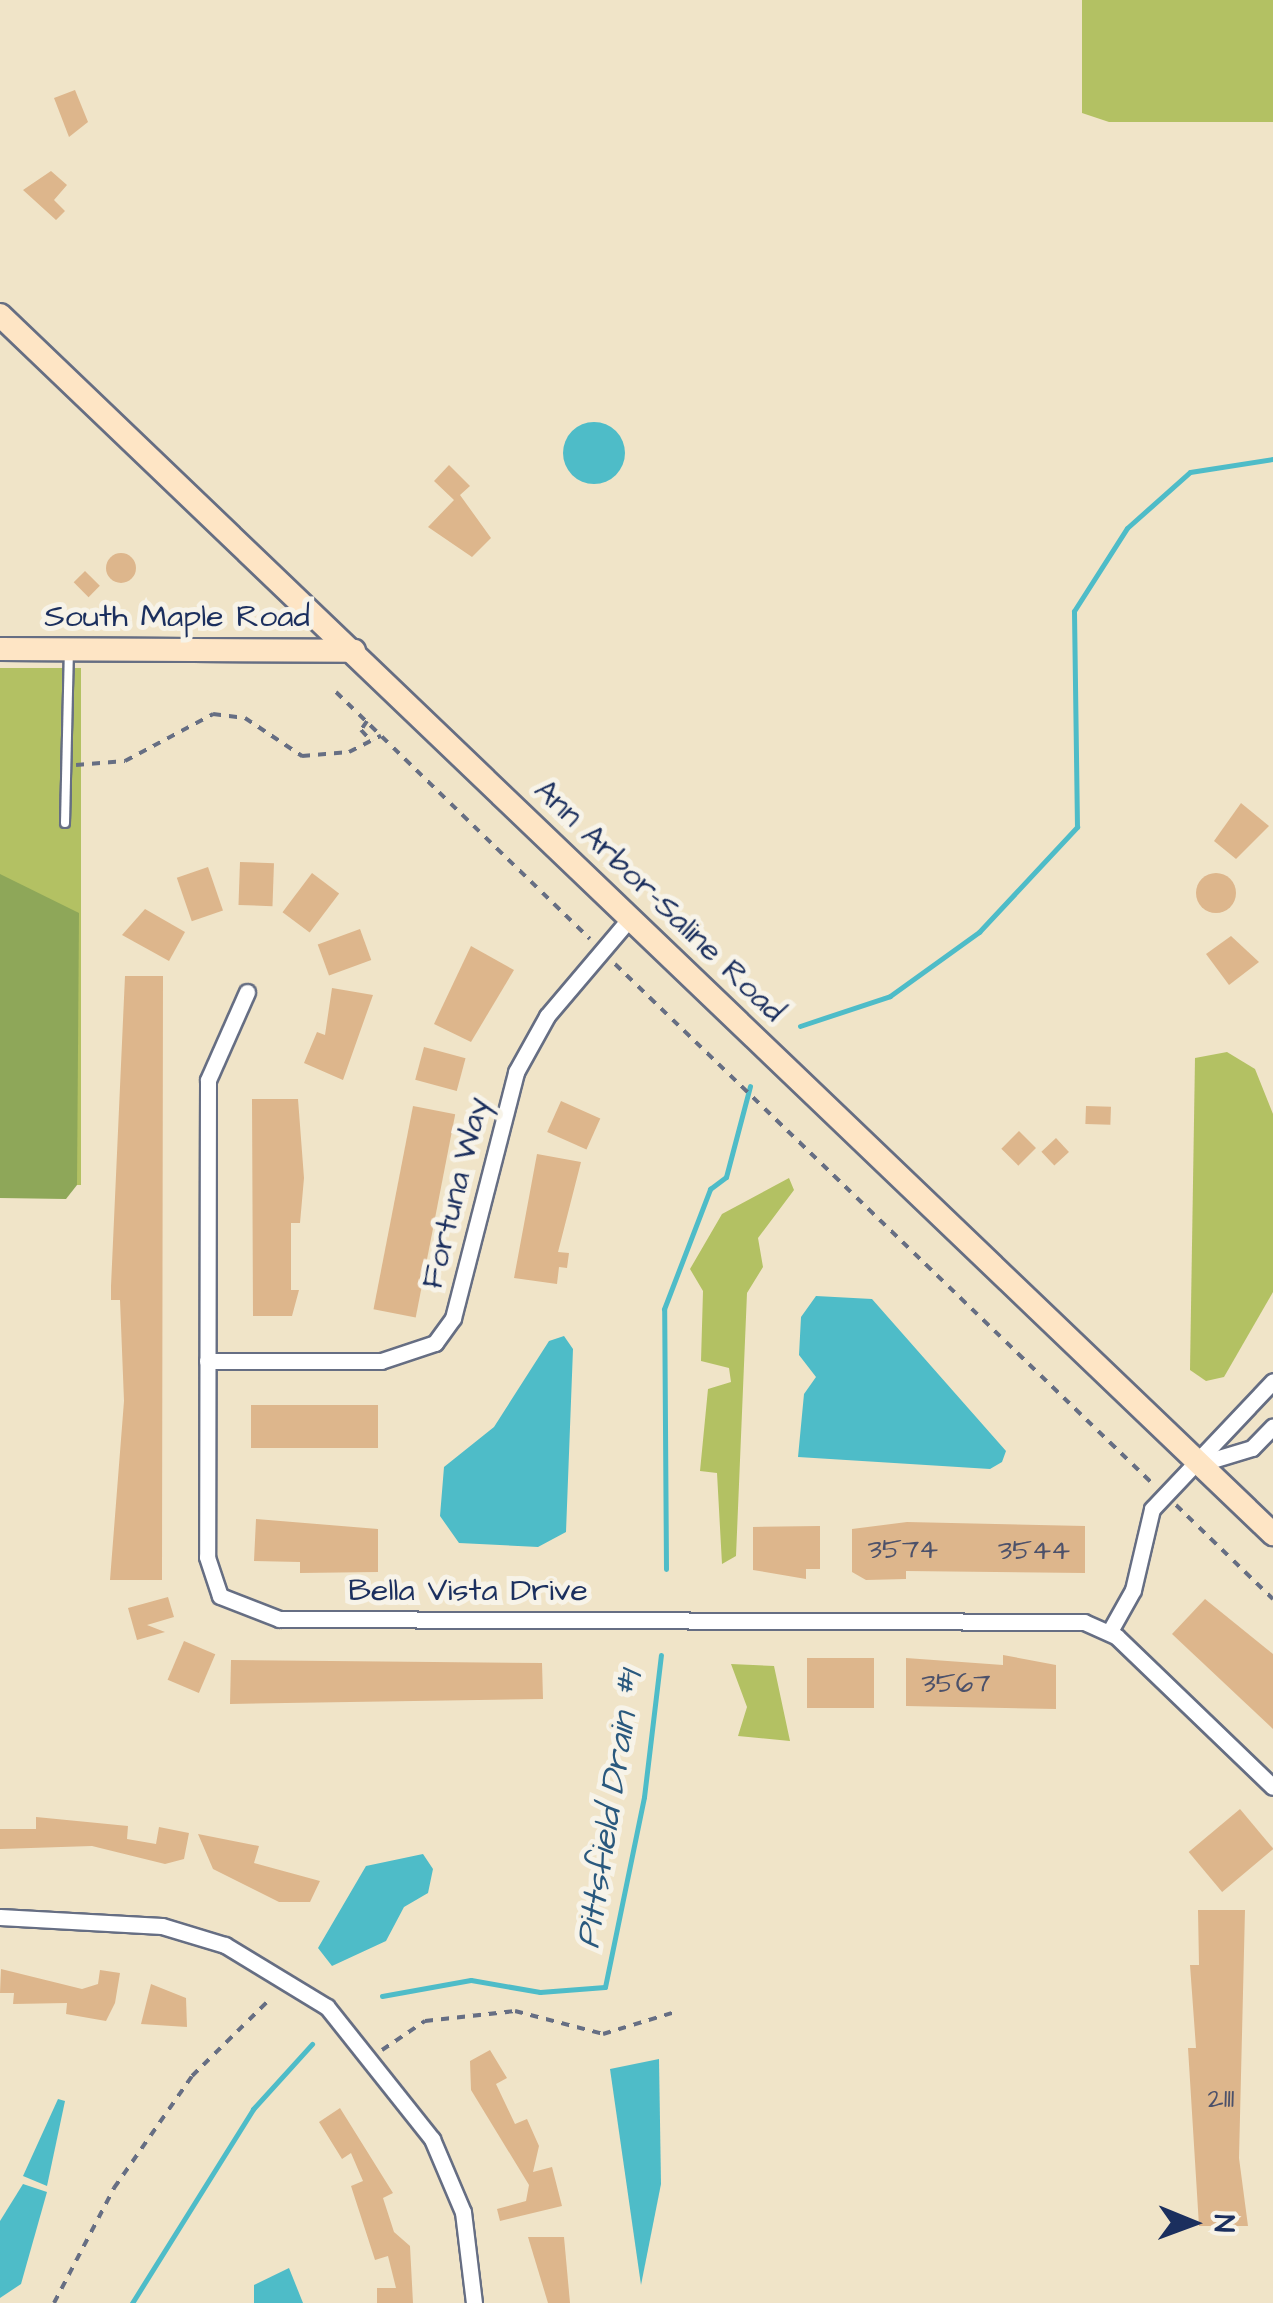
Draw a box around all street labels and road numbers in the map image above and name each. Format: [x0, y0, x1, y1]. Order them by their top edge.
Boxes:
street label: South Maple Road [44, 598, 310, 636]
street label: Ann Arbor-Saline Road [526, 771, 792, 1031]
street label: Fortuna Way [414, 1093, 498, 1293]
street label: Bella Vista Drive [348, 1572, 588, 1610]

